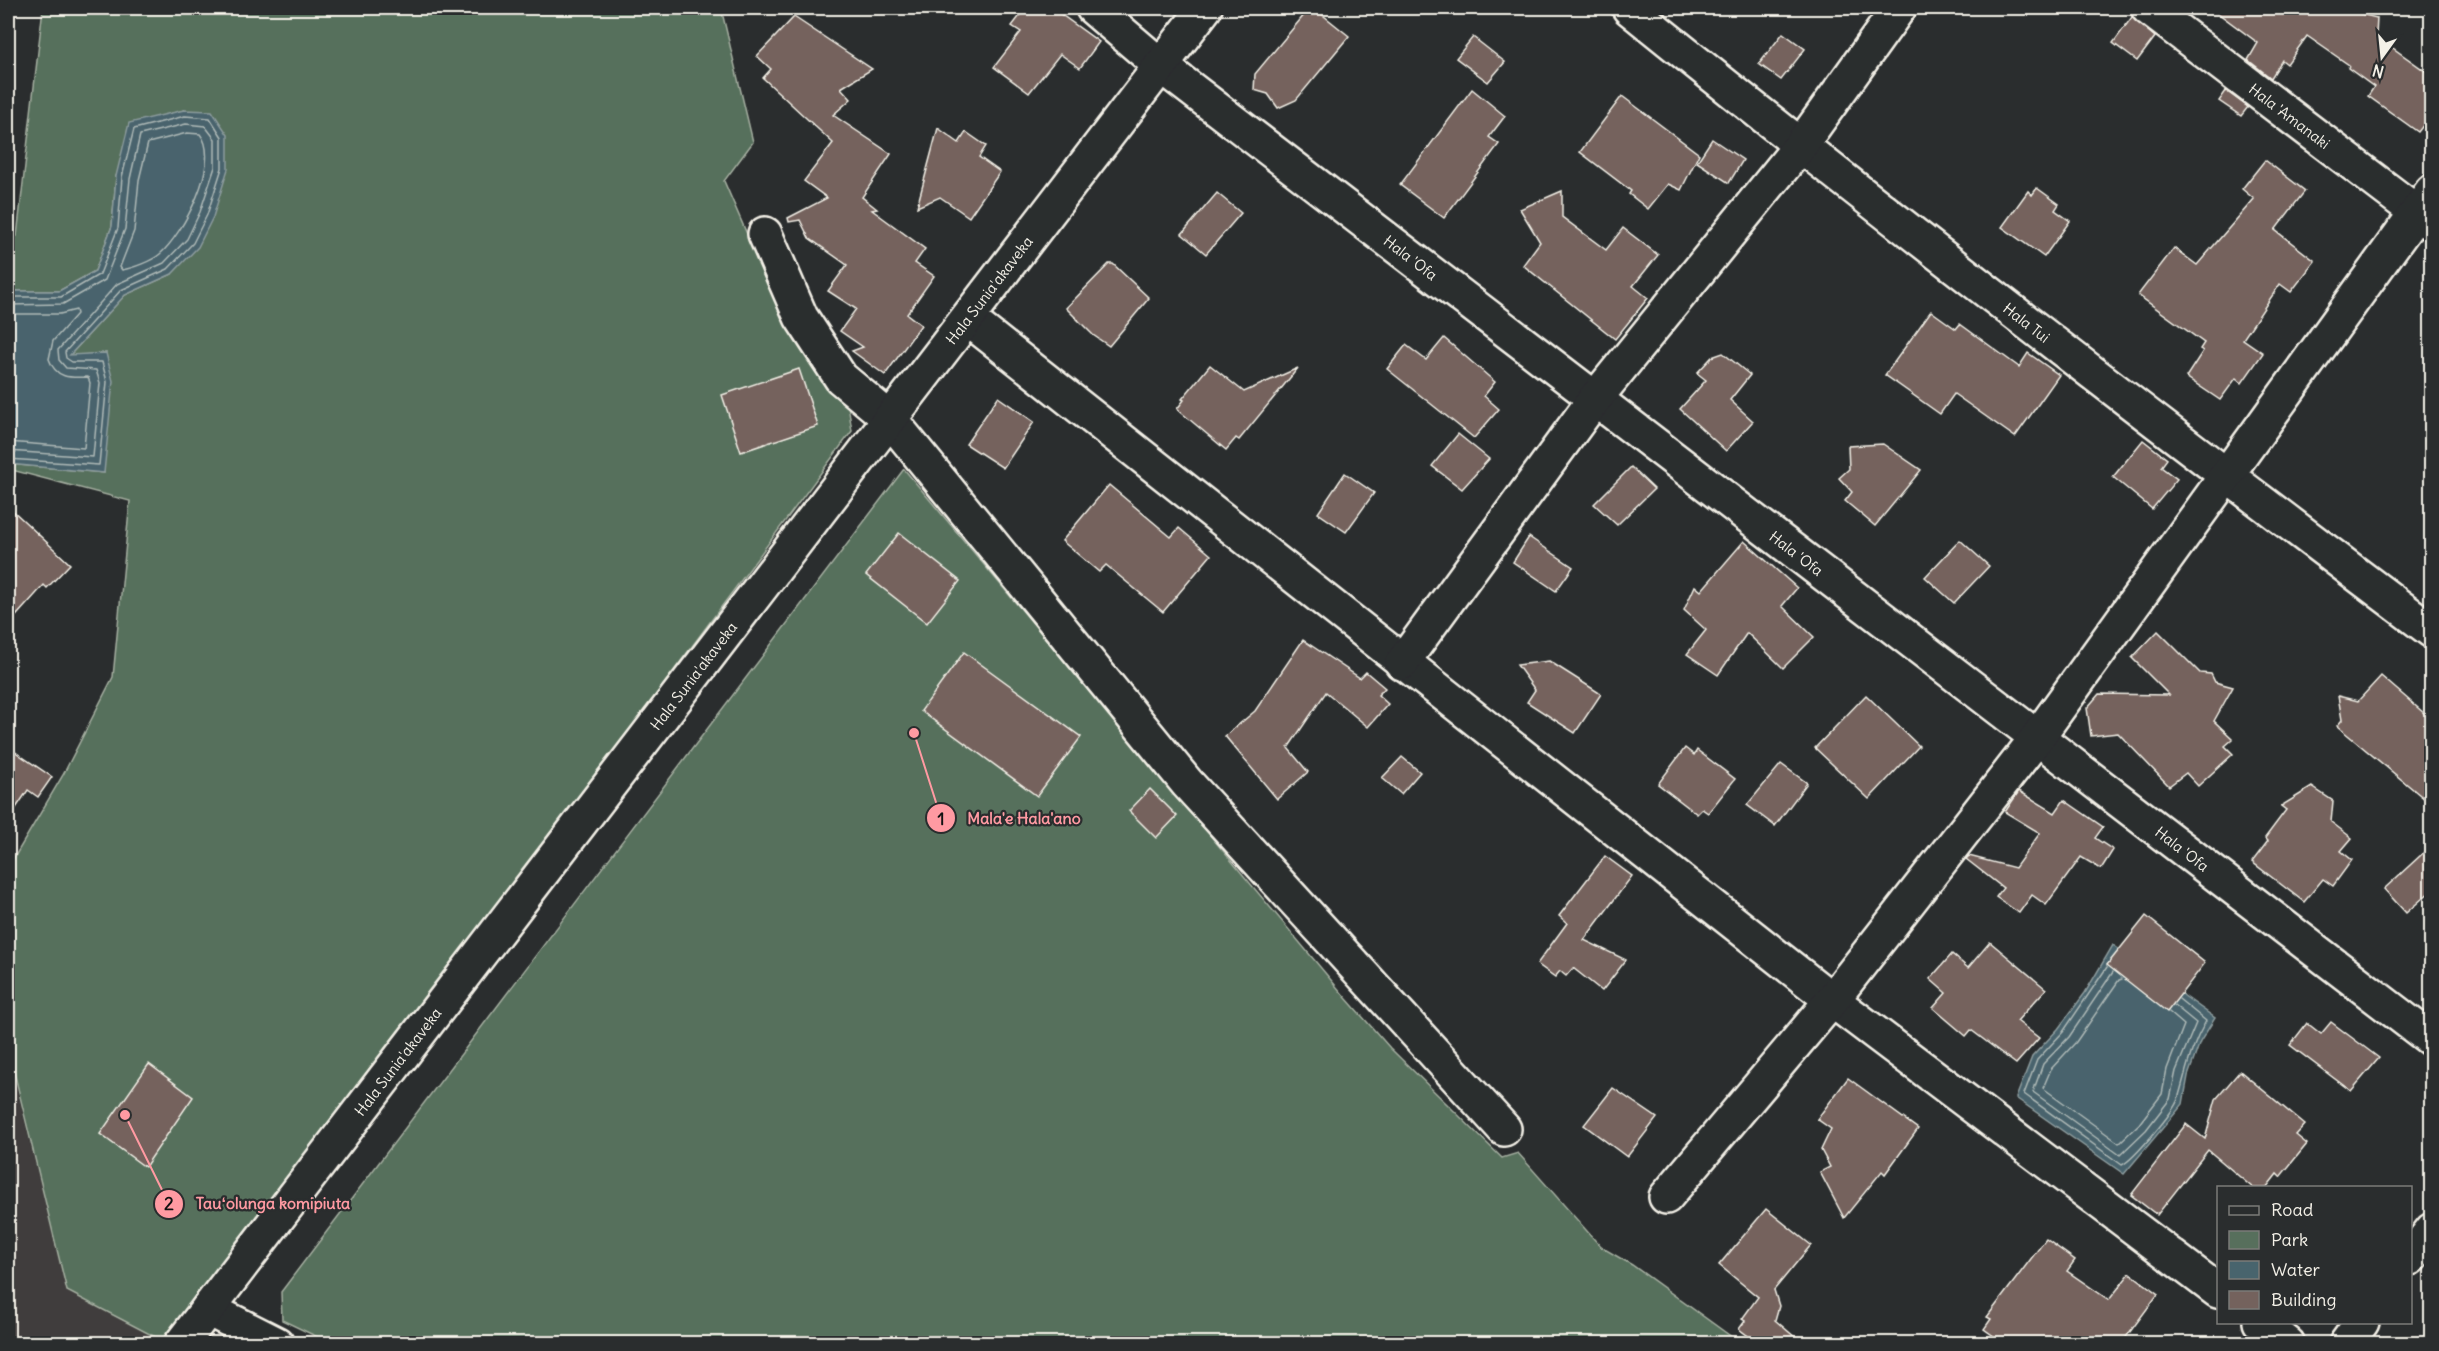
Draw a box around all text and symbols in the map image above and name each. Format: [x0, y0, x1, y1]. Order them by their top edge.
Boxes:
north arrow [2352, 27, 2412, 87]
text: N [2370, 60, 2386, 83]
street label: Hala 'Amanaki [2245, 79, 2334, 153]
street label: Hala 'Ofa [1380, 231, 1442, 284]
street label: Hala Sunia'akaveka [941, 232, 1037, 348]
street label: Hala Tui [2000, 298, 2054, 346]
street label: Hala 'Ofa [1766, 526, 1827, 580]
street label: Hala Sunia'akaveka [646, 617, 741, 734]
callout: Mala'e Hala'ano [926, 801, 1093, 835]
text: 1 [937, 807, 945, 830]
text: Mala'e Hala'ano [967, 808, 1081, 828]
street label: Hala 'Ofa [2152, 822, 2213, 875]
street label: Hala Sunia'akaveka [350, 1003, 445, 1119]
legend [2217, 1186, 2412, 1324]
callout: Tauʻolunga komipiuta [154, 1187, 363, 1221]
text: 2 [164, 1192, 174, 1215]
text: Tauʻolunga komipiuta [196, 1193, 350, 1214]
text: Road [2271, 1198, 2314, 1221]
text: Park [2271, 1228, 2308, 1251]
text: Water [2271, 1258, 2321, 1281]
text: Building [2271, 1288, 2336, 1311]

